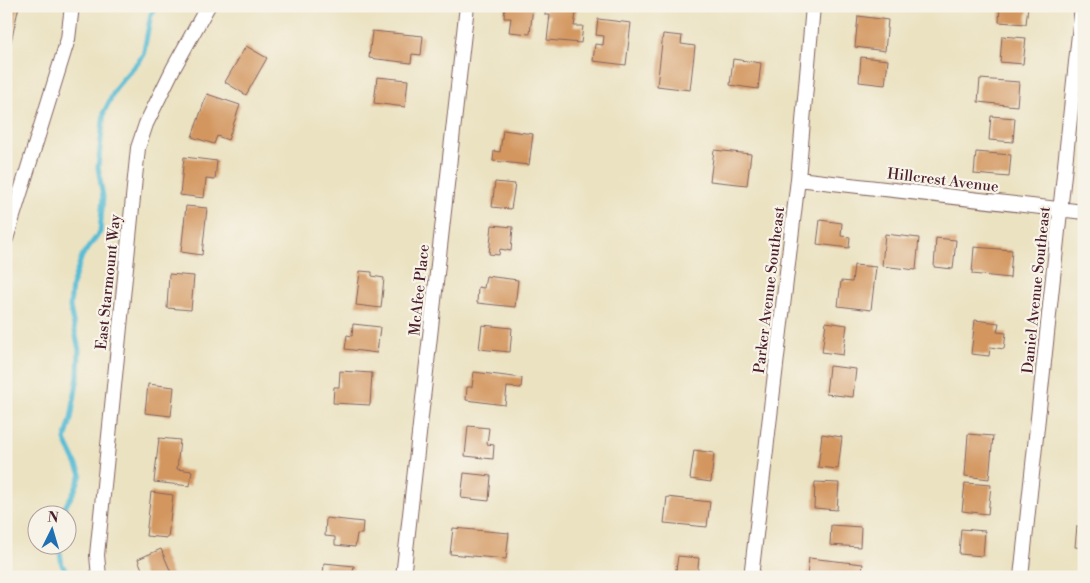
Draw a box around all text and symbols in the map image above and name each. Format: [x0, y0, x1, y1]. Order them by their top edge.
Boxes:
street label: Hillcrest Avenue [886, 164, 1000, 197]
street label: Parker Avenue Southeast [750, 205, 789, 375]
street label: Daniel Avenue Southeast [1018, 205, 1055, 375]
street label: East Starmount Way [92, 213, 125, 351]
street label: McAfee Place [405, 243, 434, 337]
north arrow [28, 506, 78, 556]
text: N [47, 509, 59, 527]

